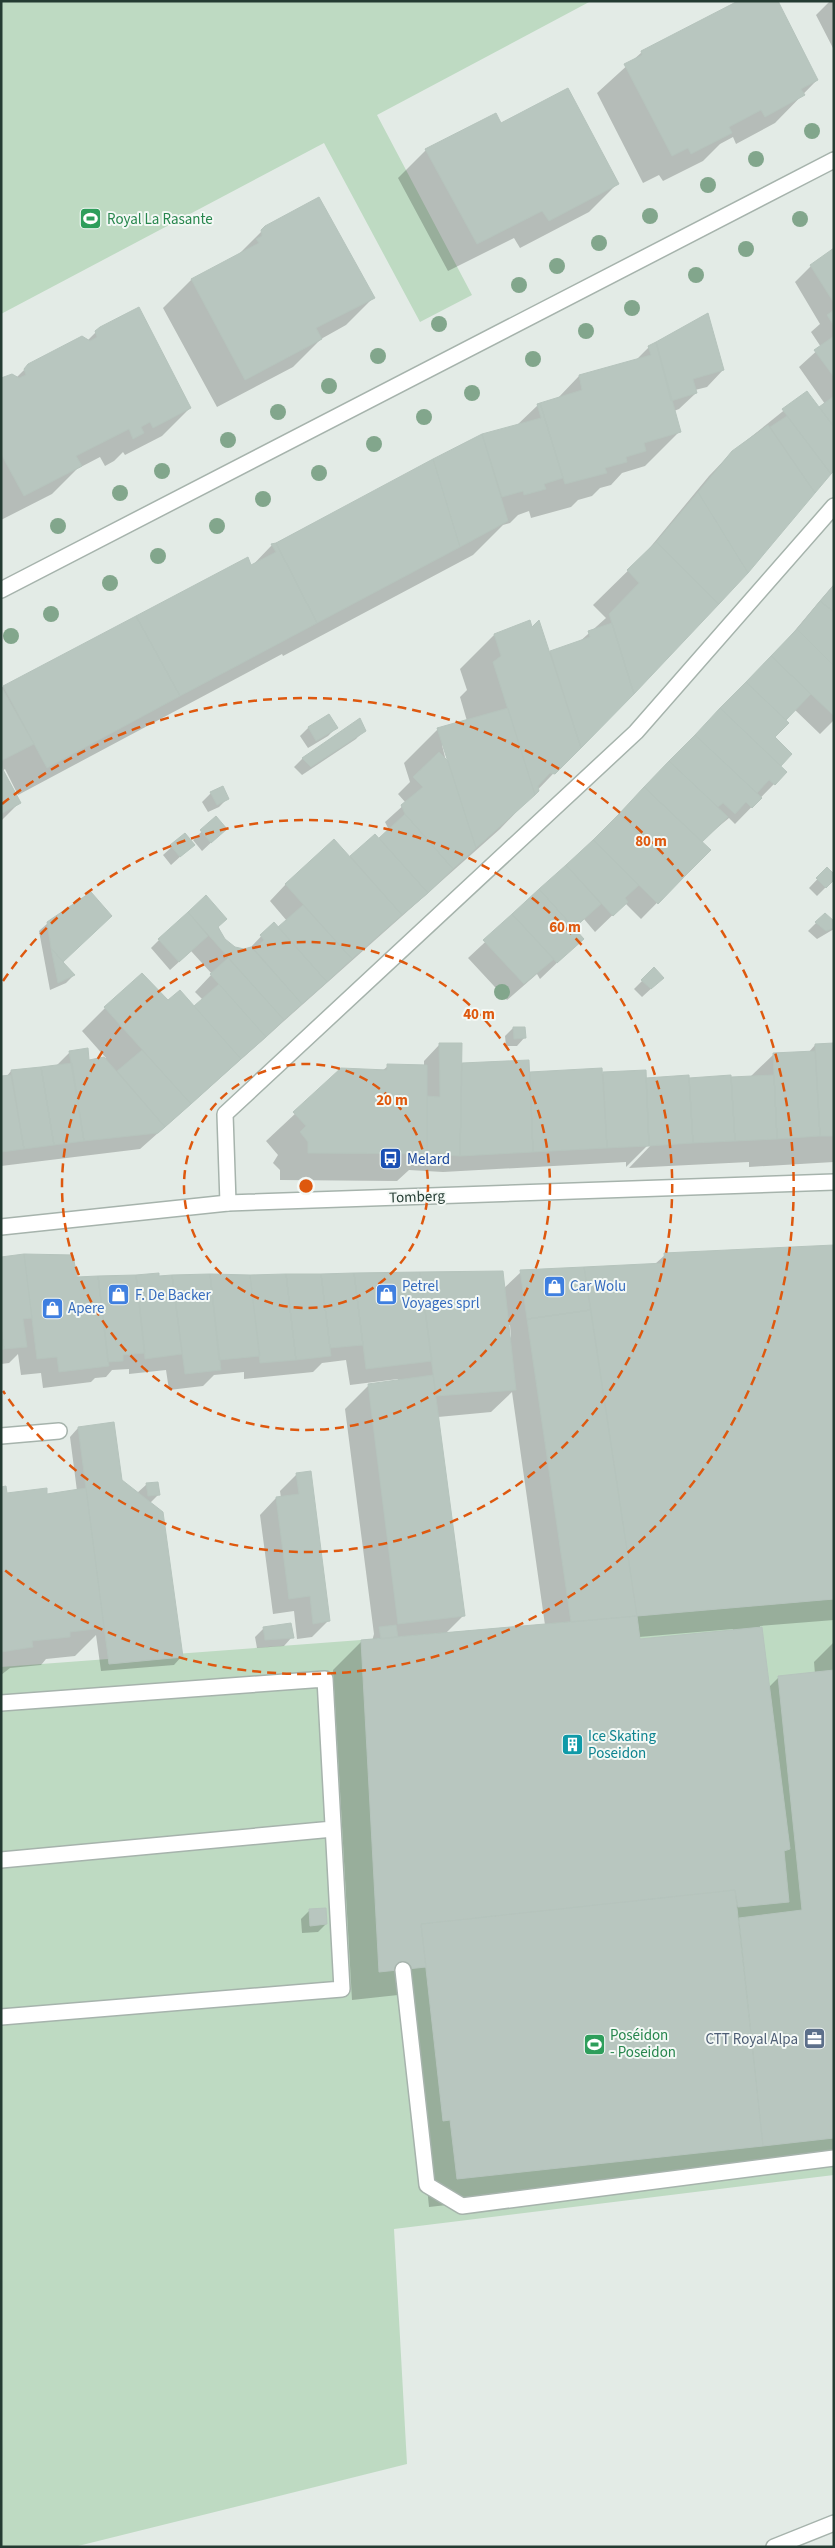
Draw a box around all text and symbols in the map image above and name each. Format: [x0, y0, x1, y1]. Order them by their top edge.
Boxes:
sports icon: Royal La Rasante [79, 207, 103, 231]
place label: Royal La Rasante [107, 209, 213, 230]
text: 80 m [635, 831, 667, 852]
text: 60 m [549, 917, 581, 938]
text: 40 m [463, 1004, 495, 1025]
text: 20 m [376, 1090, 408, 1111]
bus stop icon: Melard [379, 1147, 403, 1171]
place label: Melard [407, 1149, 450, 1170]
centre of rings [297, 1177, 315, 1195]
street label: Tomberg [389, 1186, 446, 1208]
shop icon: Car Wolu [542, 1274, 566, 1298]
place label: Petrel Voyages sprl [402, 1276, 480, 1314]
place label: Car Wolu [570, 1276, 626, 1297]
shop icon: F. De Backer [107, 1283, 131, 1307]
shop icon: Petrel Voyages sprl [374, 1283, 398, 1307]
place label: F. De Backer [135, 1285, 212, 1306]
shop icon: Apere [40, 1296, 64, 1320]
place label: Apere [68, 1298, 104, 1319]
place label: Ice Skating Poseidon [588, 1726, 657, 1764]
building icon: Ice Skating Poseidon [560, 1733, 584, 1757]
place label: Poséidon - Poseidon [610, 2025, 676, 2063]
office icon: CTT Royal Alpa [802, 2027, 826, 2051]
place label: CTT Royal Alpa [705, 2029, 798, 2050]
sports icon: Poséidon - Poseidon [582, 2032, 606, 2056]

